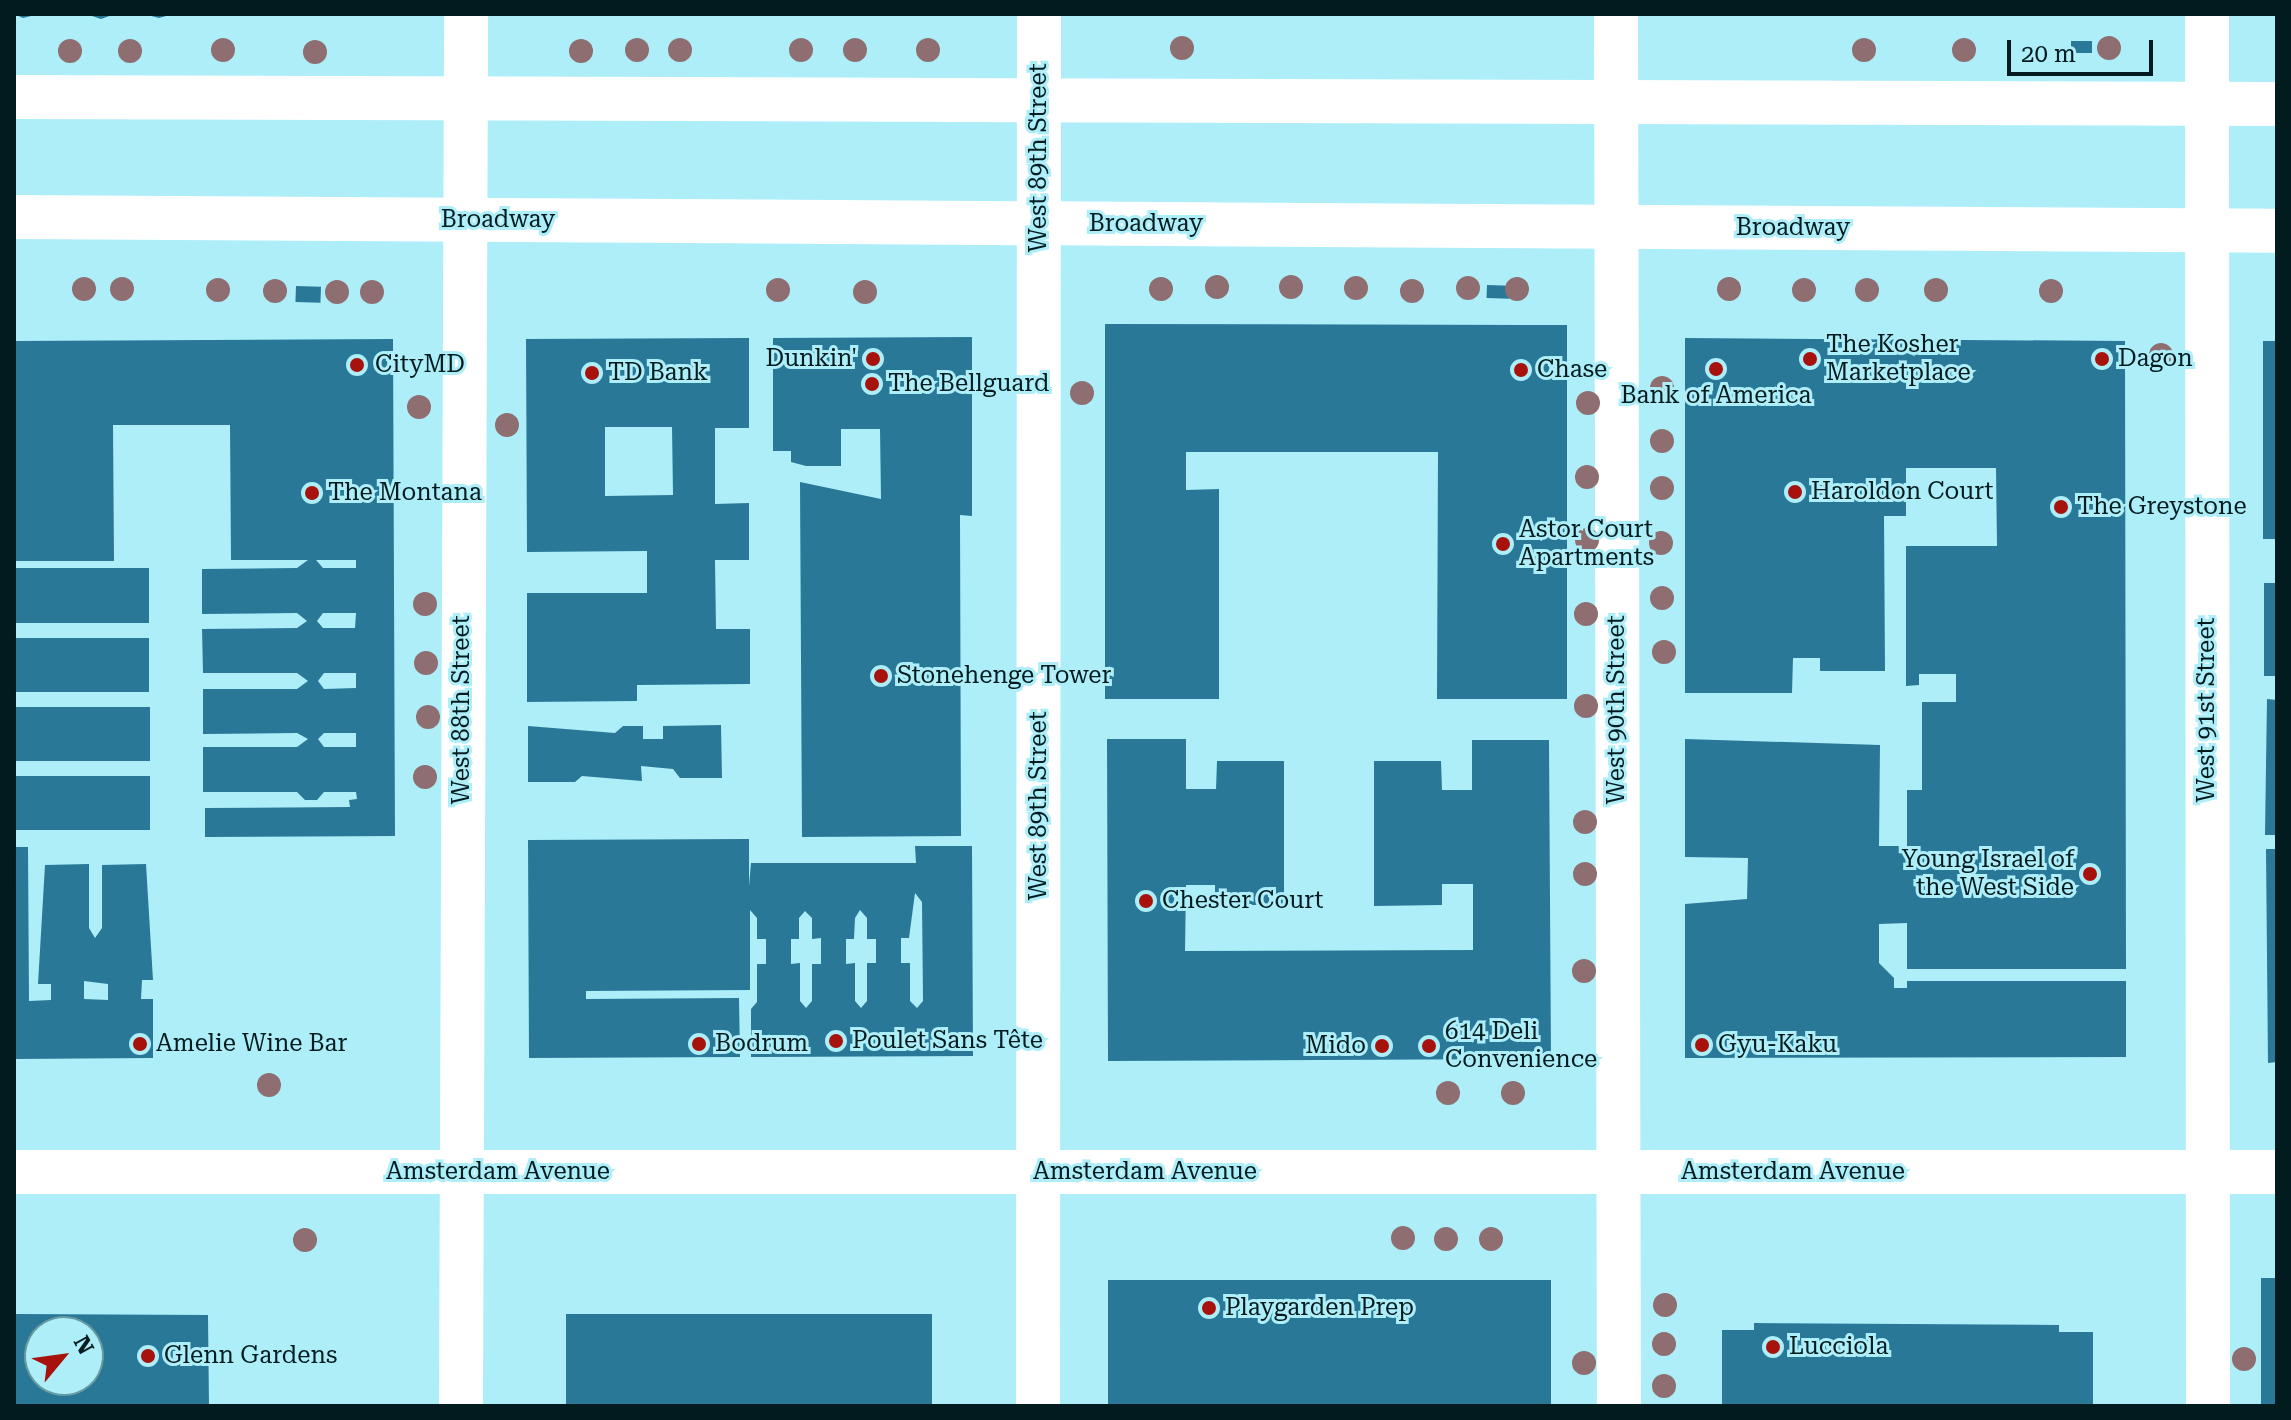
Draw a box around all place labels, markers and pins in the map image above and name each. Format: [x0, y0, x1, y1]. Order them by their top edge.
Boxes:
place label: The Kosher Marketplace [1826, 331, 1971, 387]
place label: Dunkin' [766, 345, 857, 373]
place label: Dagon [2118, 345, 2193, 373]
marker: Dunkin' [864, 350, 882, 368]
marker: The Kosher Marketplace [1801, 350, 1819, 368]
marker: Dagon [2093, 350, 2111, 368]
place label: CityMD [375, 351, 465, 379]
marker: CityMD [346, 354, 368, 376]
place label: Chase [1537, 356, 1607, 384]
place label: TD Bank [608, 359, 708, 387]
marker: Bank of America [1707, 360, 1725, 378]
marker: Chase [1512, 361, 1530, 379]
marker: TD Bank [583, 364, 601, 382]
place label: The Bellguard [888, 370, 1049, 398]
marker: The Bellguard [863, 375, 881, 393]
place label: Bank of America [1621, 382, 1811, 410]
place label: Haroldon Court [1811, 478, 1993, 506]
place label: The Montana [328, 479, 482, 507]
marker: Haroldon Court [1786, 483, 1804, 501]
marker: The Montana [303, 484, 321, 502]
place label: The Greystone [2077, 493, 2247, 521]
marker: The Greystone [2052, 498, 2070, 516]
place label: Astor Court Apartments [1519, 516, 1654, 572]
marker: Astor Court Apartments [1494, 535, 1512, 553]
place label: Stonehenge Tower [897, 662, 1111, 690]
marker: Stonehenge Tower [872, 667, 890, 685]
place label: Young Israel of the West Side [1902, 846, 2074, 902]
marker: Young Israel of the West Side [2081, 865, 2099, 883]
place label: Chester Court [1162, 887, 1323, 915]
marker: Chester Court [1137, 892, 1155, 910]
place label: 614 Deli Convenience [1445, 1018, 1597, 1074]
place label: Poulet Sans Tête [852, 1027, 1043, 1055]
place label: Amelie Wine Bar [156, 1030, 347, 1058]
place label: Bodrum [715, 1030, 808, 1058]
place label: Gyu-Kaku [1718, 1031, 1837, 1059]
marker: Poulet Sans Tête [827, 1032, 845, 1050]
place label: Mido [1305, 1032, 1366, 1060]
marker: Amelie Wine Bar [131, 1035, 149, 1053]
marker: Bodrum [690, 1035, 708, 1053]
marker: Gyu-Kaku [1693, 1036, 1711, 1054]
marker: Mido [1373, 1037, 1391, 1055]
marker: 614 Deli Convenience [1420, 1037, 1438, 1055]
place label: Playgarden Prep [1225, 1294, 1414, 1322]
marker: Playgarden Prep [1200, 1299, 1218, 1317]
place label: Lucciola [1789, 1333, 1888, 1361]
marker: Lucciola [1764, 1338, 1782, 1356]
place label: Glenn Gardens [164, 1342, 337, 1370]
marker: Glenn Gardens [139, 1347, 157, 1365]

